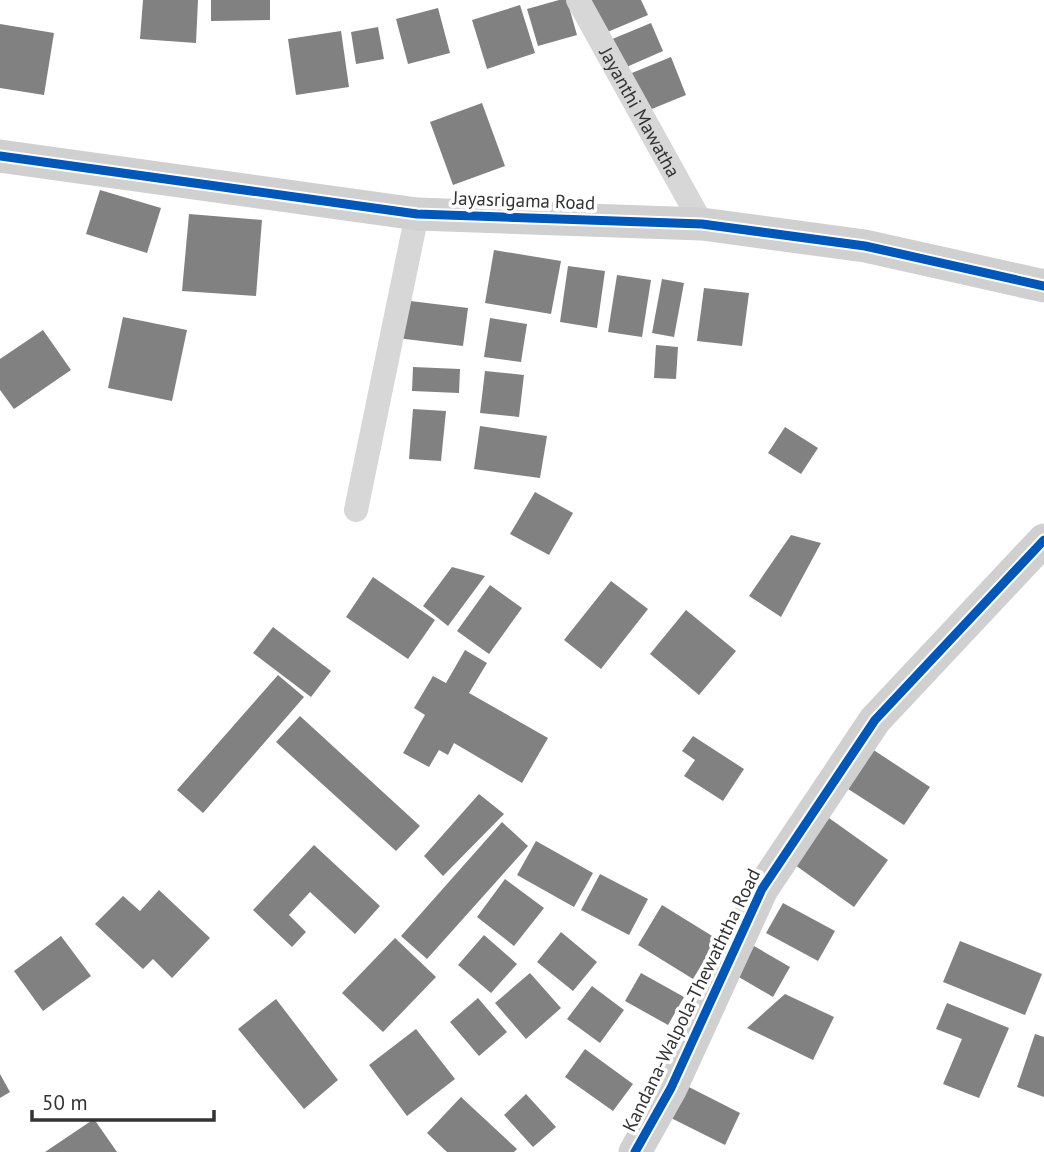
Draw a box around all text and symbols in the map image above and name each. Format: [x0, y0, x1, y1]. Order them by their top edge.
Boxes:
street label: Jayanthi Mawatha [594, 42, 686, 181]
street label: Jayasrigama Road [451, 185, 596, 214]
street label: Kandana-Walpola-Thewaththa Road [617, 864, 765, 1136]
scale bar [32, 1078, 214, 1122]
text: 50 m [42, 1089, 88, 1116]

